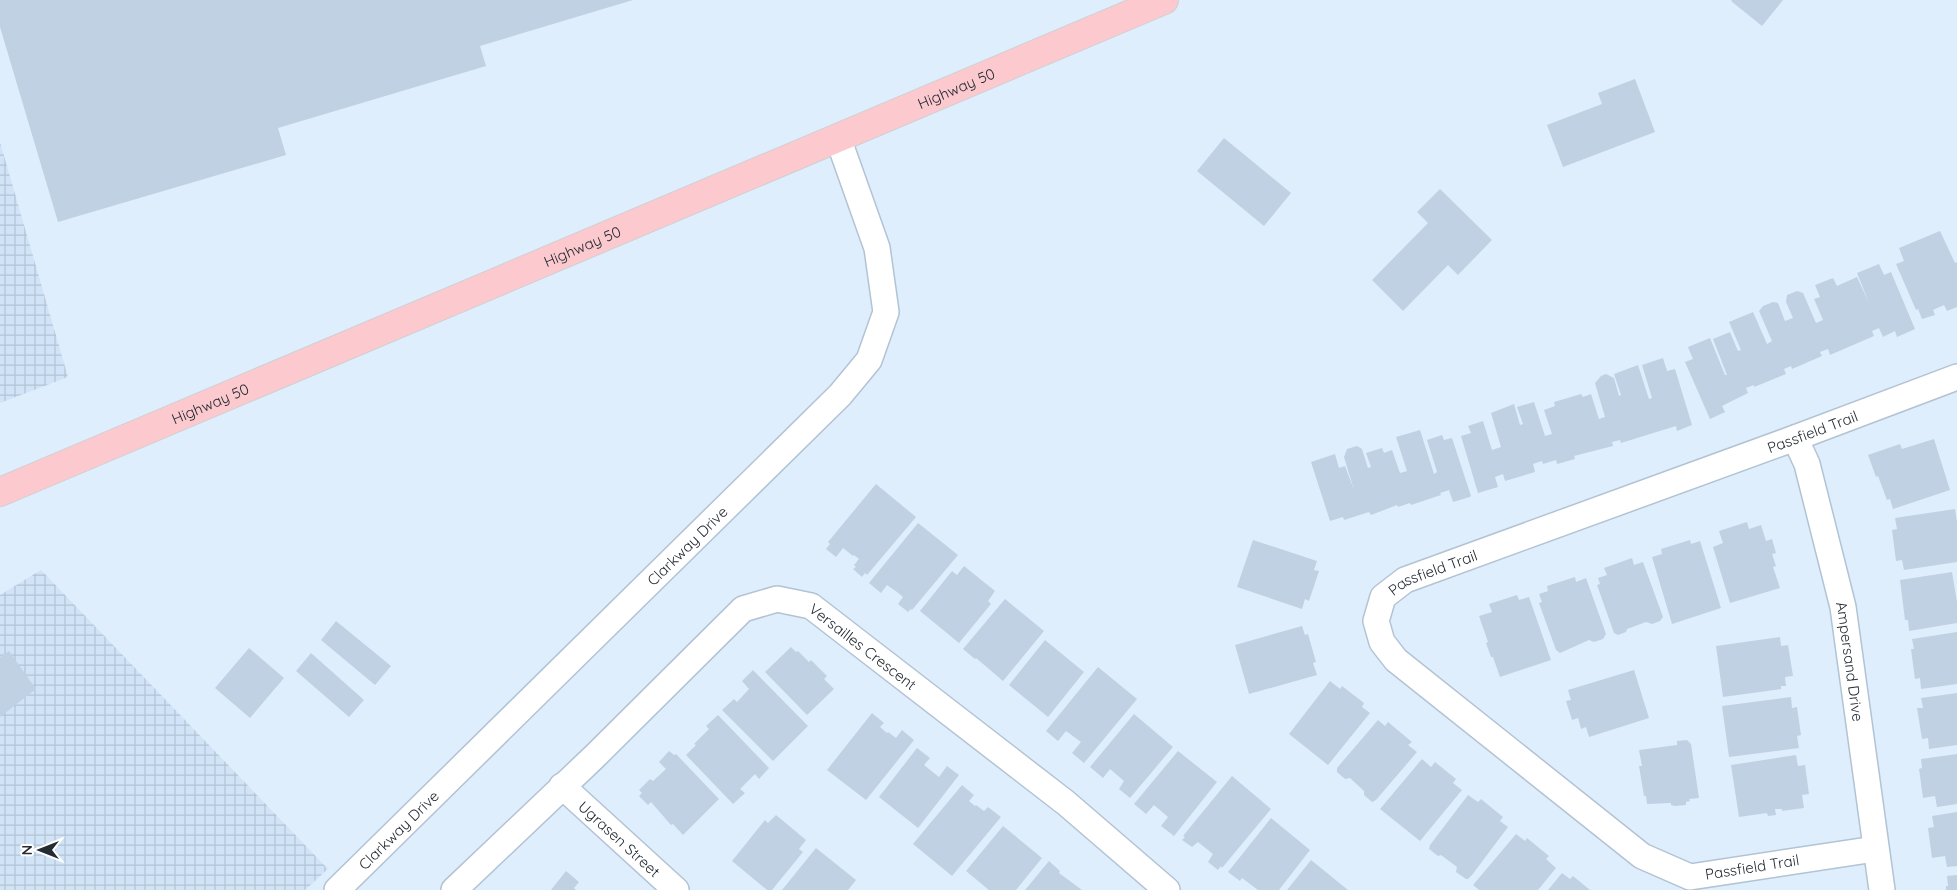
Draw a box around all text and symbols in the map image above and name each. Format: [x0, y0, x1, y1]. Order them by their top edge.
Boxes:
street label: Highway 50 [915, 63, 998, 113]
street label: Highway 50 [541, 221, 624, 271]
street label: Highway 50 [168, 378, 252, 428]
street label: Passfield Trail [1764, 406, 1860, 457]
street label: Clarkway Drive [643, 502, 731, 589]
street label: Passfield Trail [1384, 545, 1480, 599]
street label: Versailles Crescent [806, 599, 920, 694]
street label: Ampersand Drive [1832, 599, 1868, 723]
street label: Clarkway Drive [354, 786, 443, 873]
street label: Ugrasen Street [575, 796, 664, 881]
north arrow [15, 825, 65, 875]
text: N [18, 845, 36, 855]
street label: Passfield Trail [1704, 850, 1800, 884]

